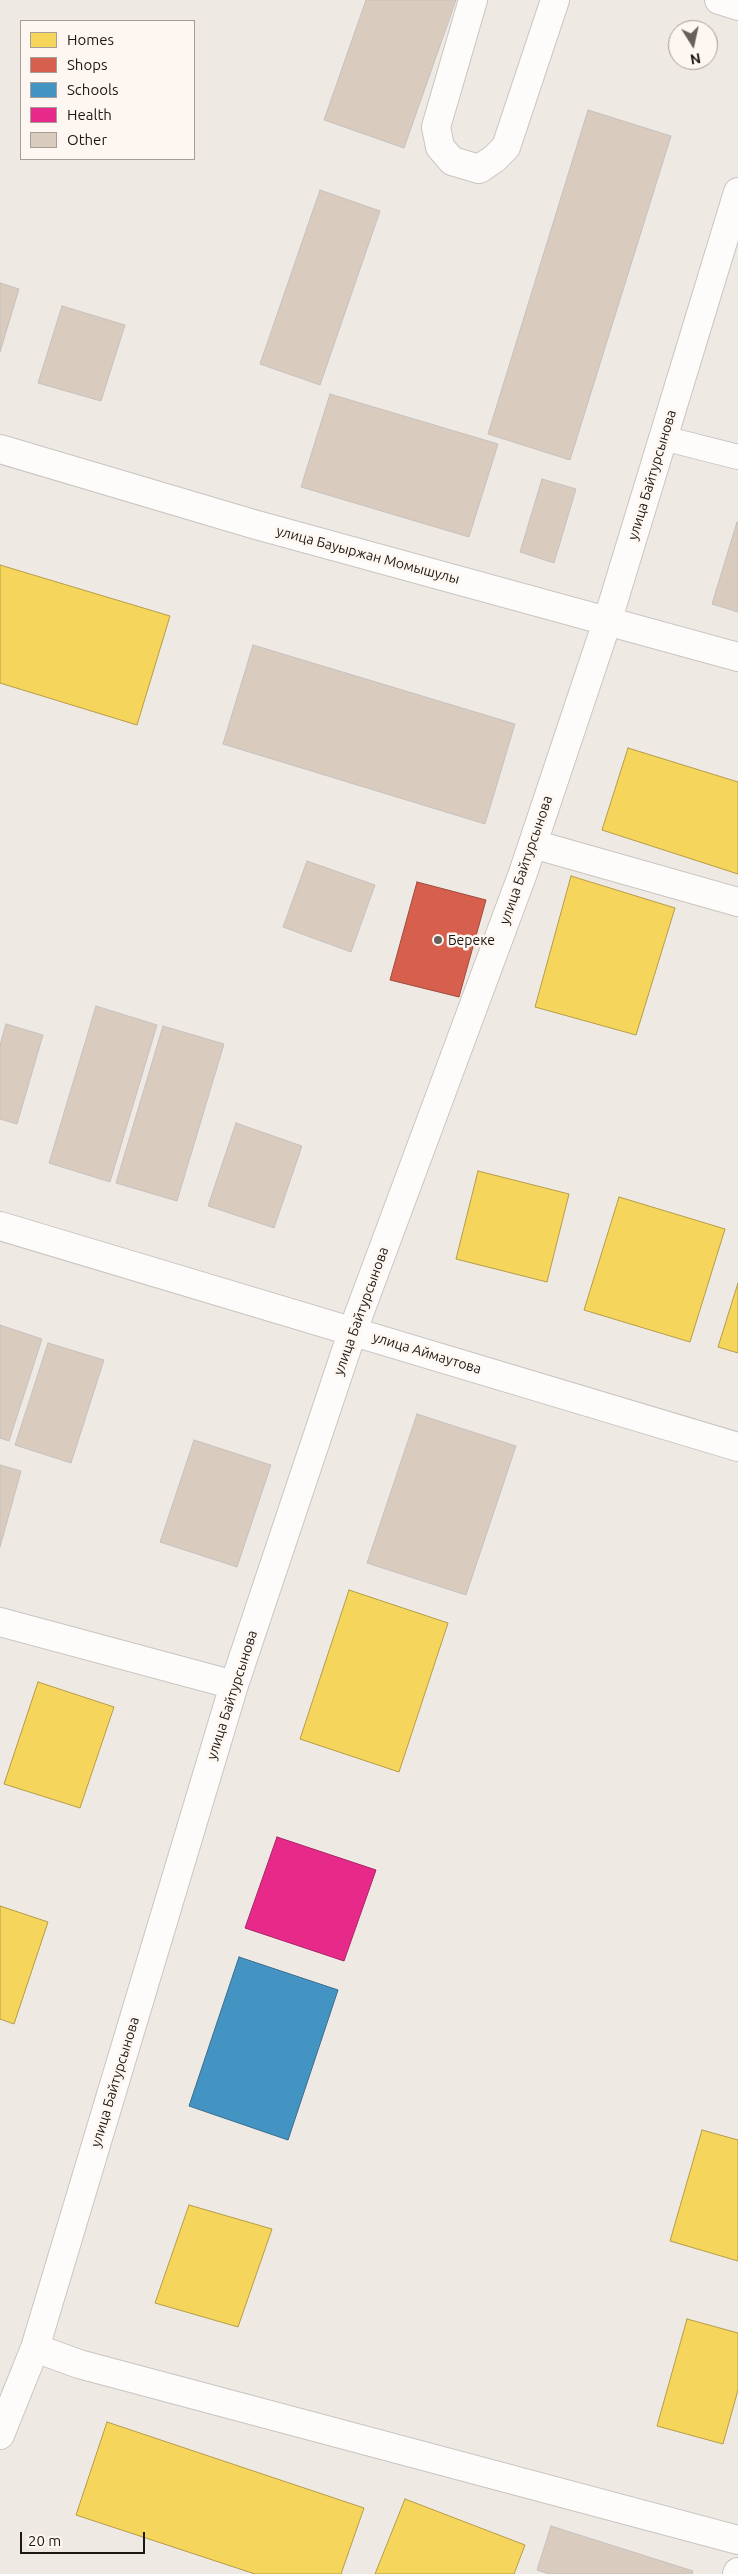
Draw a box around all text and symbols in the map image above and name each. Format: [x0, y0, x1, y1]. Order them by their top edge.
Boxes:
legend [20, 20, 195, 160]
north arrow [668, 20, 718, 70]
text: Homes [67, 31, 114, 48]
text: N [689, 50, 702, 68]
text: Shops [67, 56, 108, 73]
text: Schools [67, 81, 118, 98]
text: Health [67, 106, 112, 123]
text: Other [67, 131, 107, 148]
street label: улица Байтурсынова [624, 408, 680, 542]
street label: улица Бауыржан Момышулы [275, 522, 461, 588]
street label: улица Байтурсынова [496, 793, 556, 927]
place label: Береке [448, 932, 495, 948]
marker: Береке [432, 934, 444, 946]
street label: улица Байтурсынова [330, 1245, 392, 1377]
street label: улица Аймаутова [371, 1328, 483, 1378]
street label: улица Байтурсынова [203, 1628, 261, 1762]
street label: улица Байтурсынова [87, 2015, 143, 2149]
scale bar [22, 2522, 148, 2554]
text: 20 m [28, 2532, 61, 2549]

